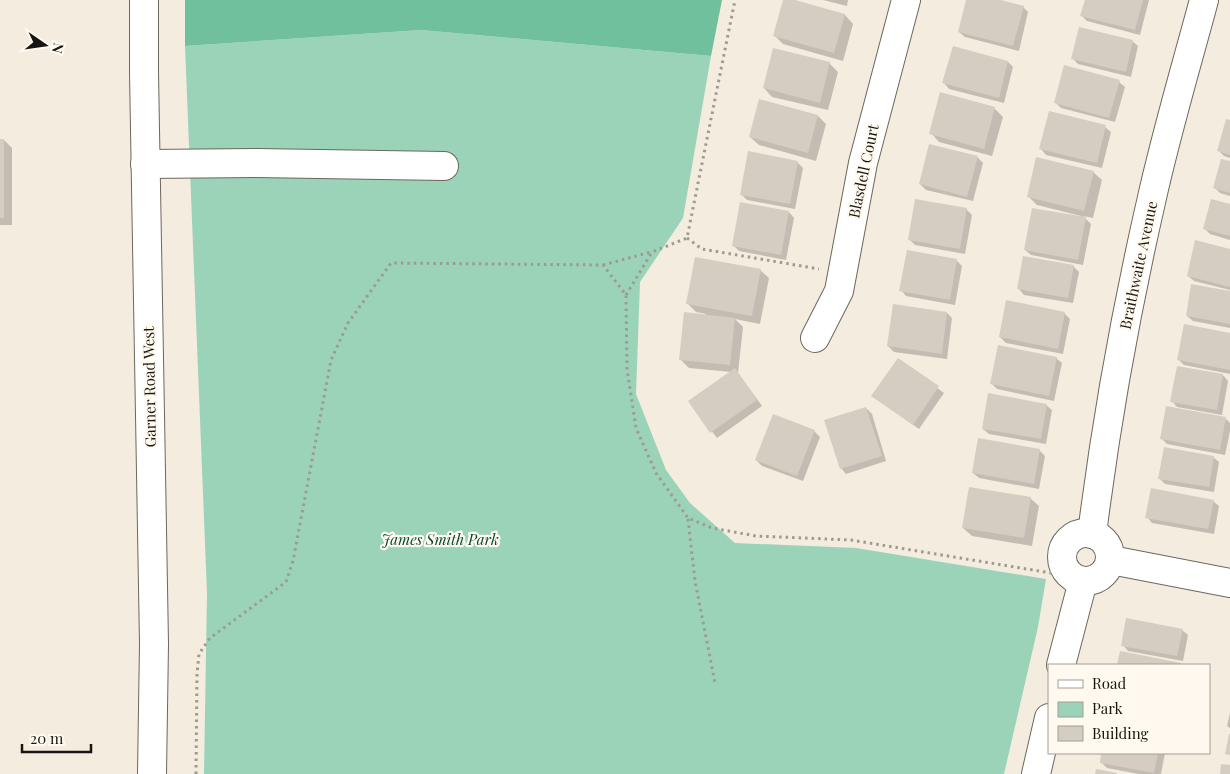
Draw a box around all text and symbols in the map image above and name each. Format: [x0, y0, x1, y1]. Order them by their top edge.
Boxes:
north arrow [20, 20, 70, 70]
text: N [48, 41, 69, 55]
street label: Blasdell Court [843, 122, 883, 220]
street label: Braithwaite Avenue [1115, 199, 1161, 331]
street label: Garner Road West [138, 326, 160, 448]
park label: James Smith Park [381, 529, 499, 549]
legend [1048, 664, 1210, 754]
text: Road [1092, 673, 1126, 693]
text: Park [1092, 698, 1124, 718]
scale bar [22, 722, 91, 754]
text: Building [1092, 723, 1149, 743]
text: 20 m [30, 728, 64, 748]

